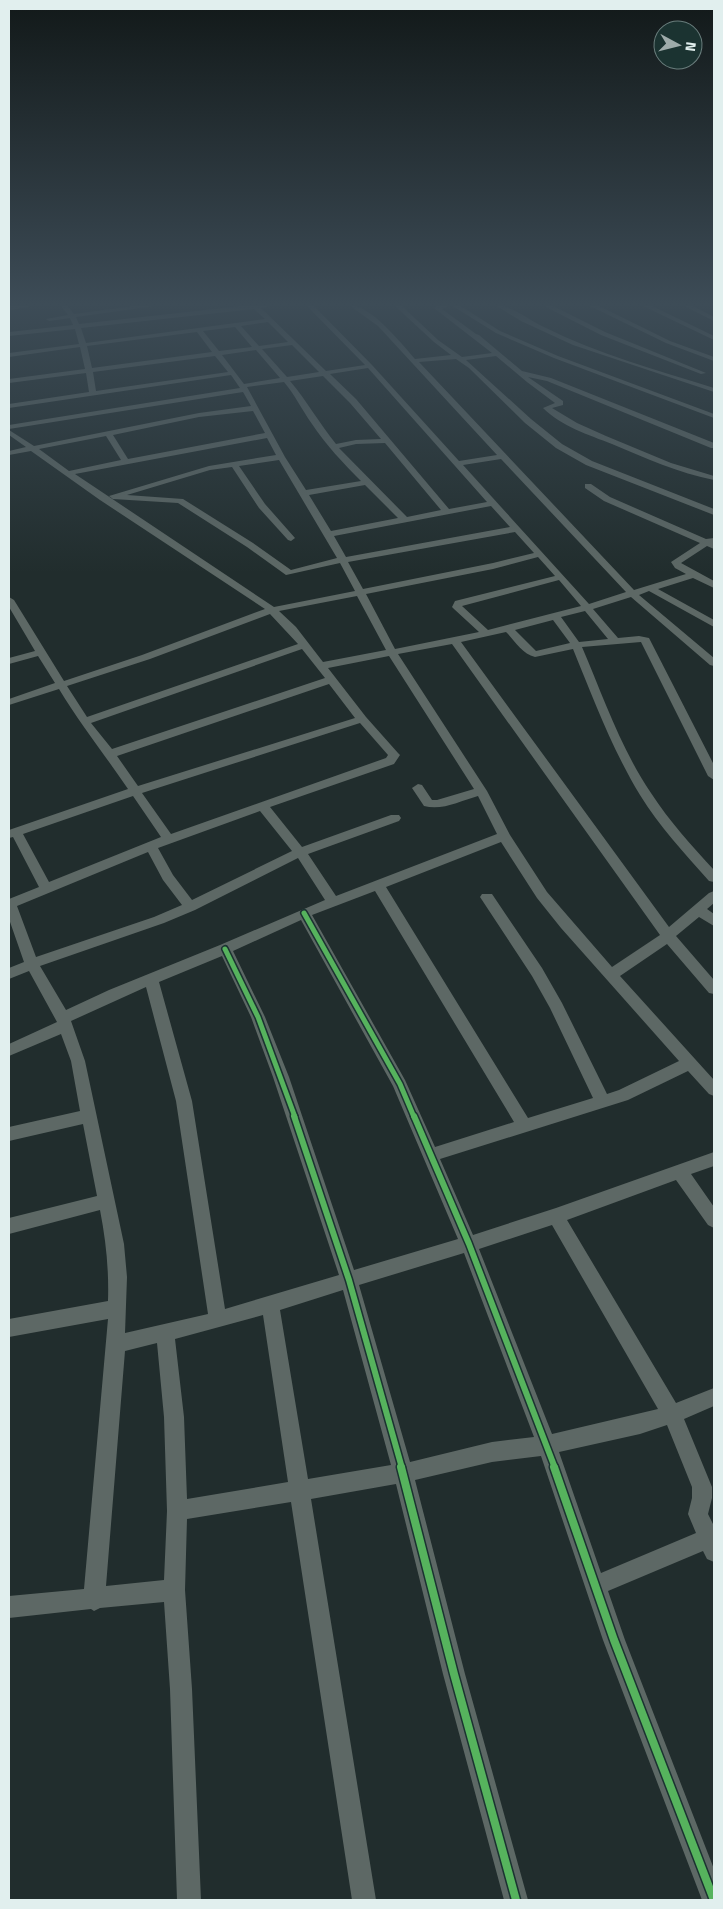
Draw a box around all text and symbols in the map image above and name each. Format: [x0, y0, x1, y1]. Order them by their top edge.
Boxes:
north arrow [653, 20, 703, 70]
text: N [680, 41, 702, 53]

